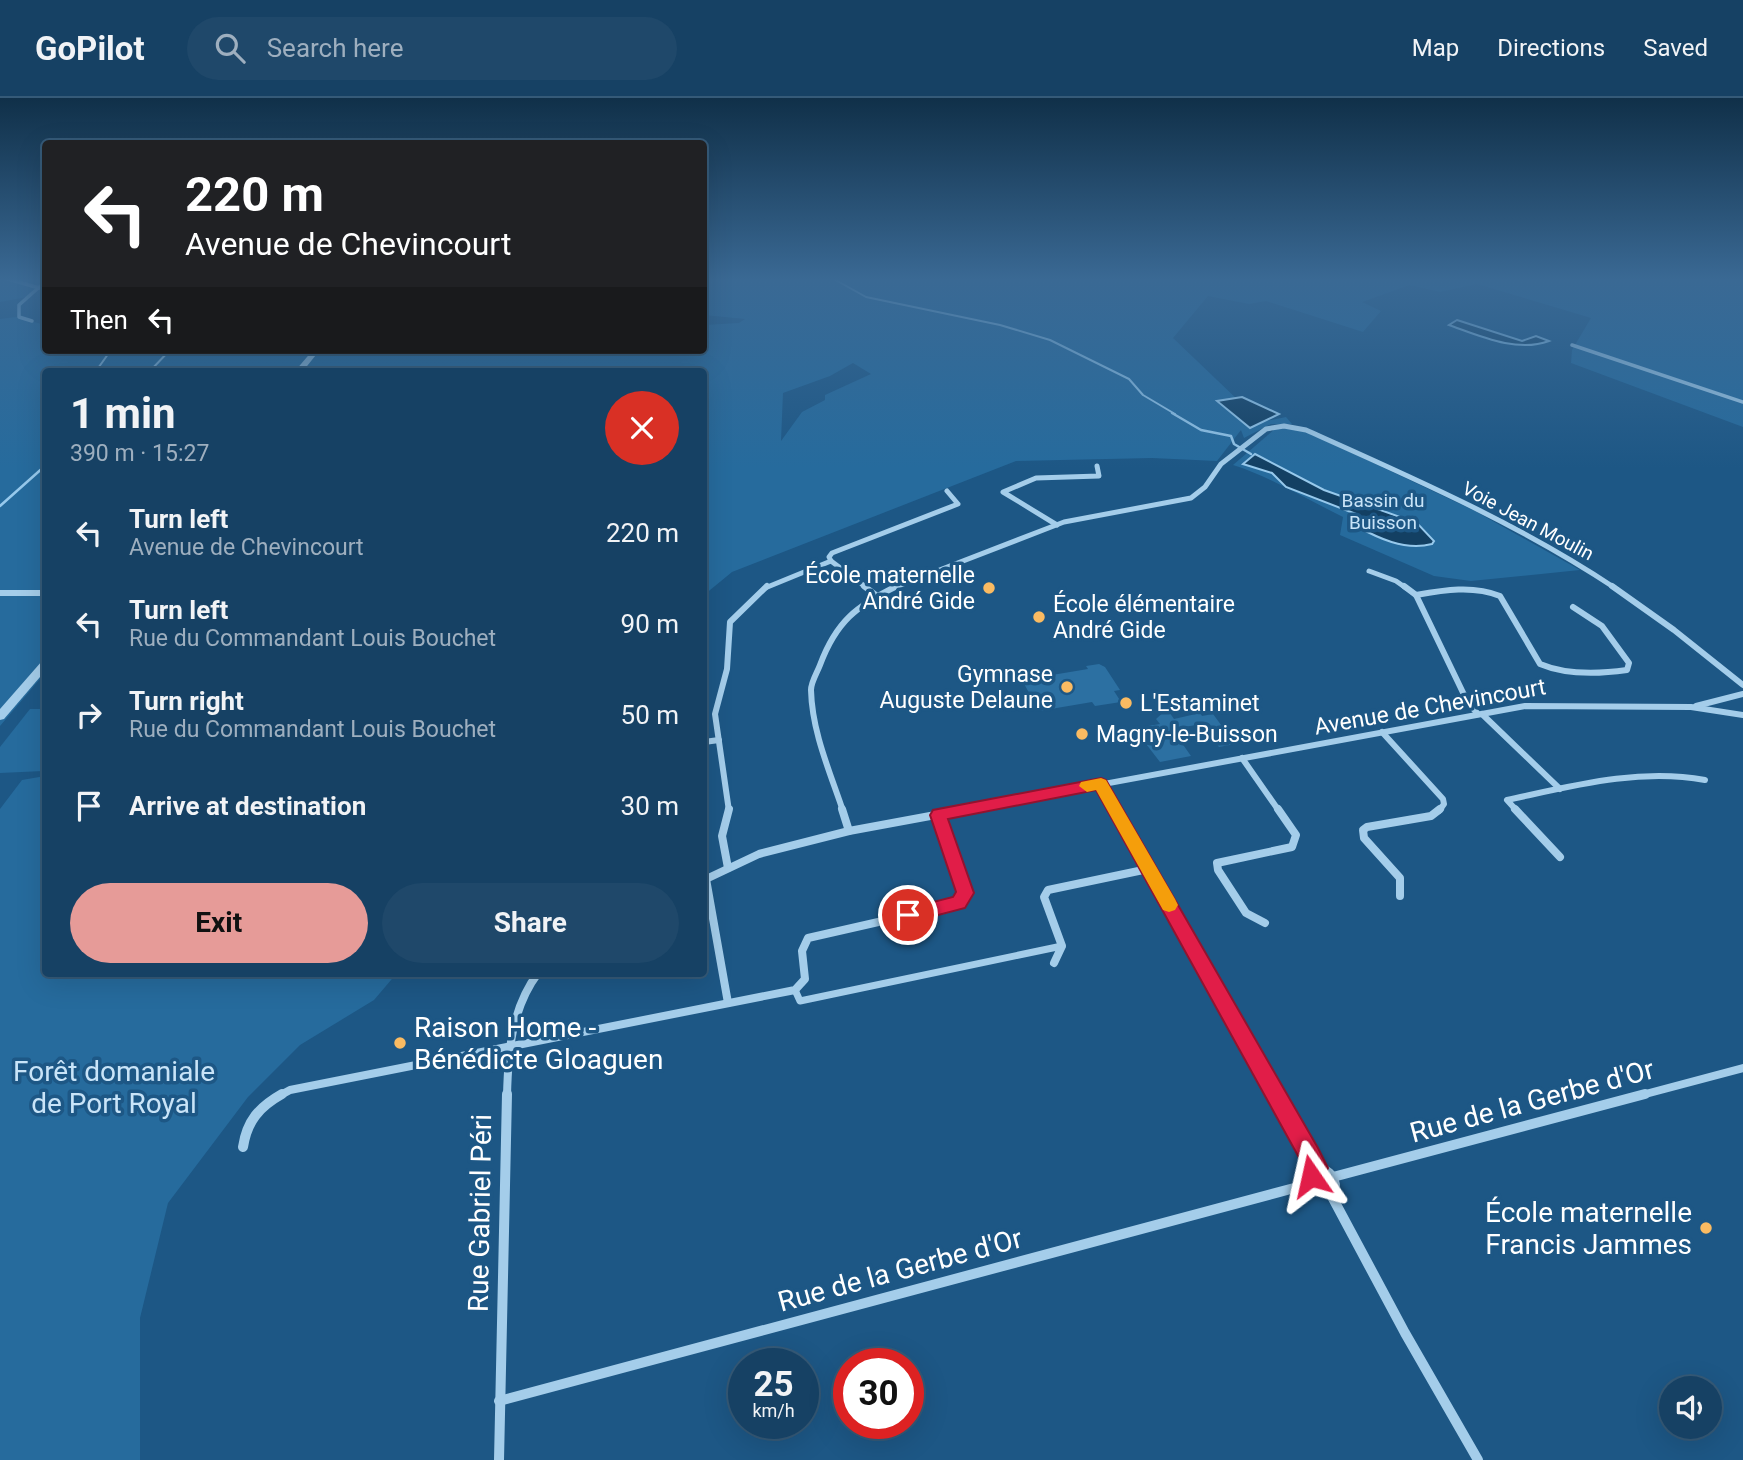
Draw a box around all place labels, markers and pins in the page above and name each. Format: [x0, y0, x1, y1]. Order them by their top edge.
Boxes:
place label: École maternelle André Gide [805, 561, 975, 615]
marker: École maternelle André Gide [981, 580, 997, 596]
place label: École élémentaire André Gide [1053, 590, 1235, 644]
marker: École élémentaire André Gide [1031, 609, 1047, 625]
place label: Gymnase Auguste Delaune [880, 661, 1053, 714]
marker: Gymnase Auguste Delaune [1059, 679, 1075, 695]
place label: L'Estaminet [1140, 690, 1260, 717]
marker: L'Estaminet [1118, 695, 1134, 711]
place label: Magny-le-Buisson [1096, 721, 1278, 748]
marker: Magny-le-Buisson [1074, 726, 1090, 742]
pin [878, 885, 938, 945]
place label: Raison Home - Bénédicte Gloaguen [414, 1011, 663, 1076]
marker: Raison Home - Bénédicte Gloaguen [392, 1035, 408, 1051]
place label: École maternelle Francis Jammes [1485, 1196, 1692, 1261]
marker: École maternelle Francis Jammes [1698, 1220, 1714, 1236]

